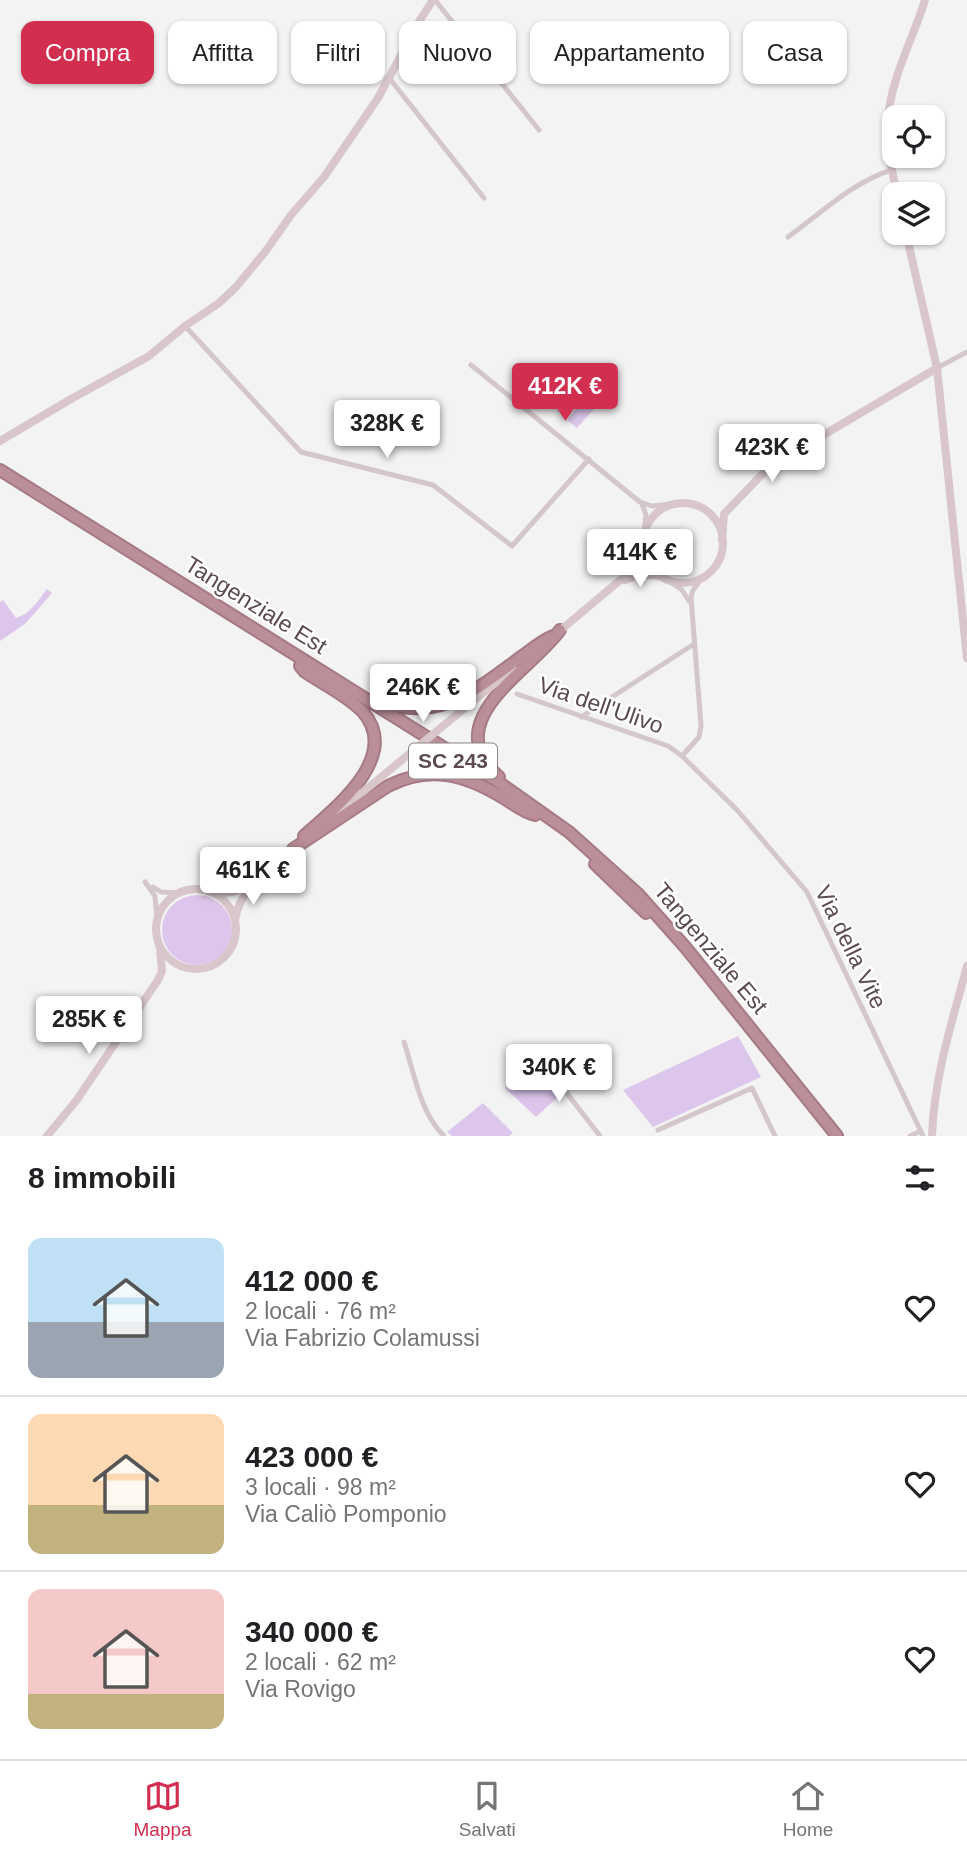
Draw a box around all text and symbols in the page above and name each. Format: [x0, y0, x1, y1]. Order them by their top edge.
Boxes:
chip: Compra [21, 21, 154, 84]
chip: Affitta [168, 21, 277, 84]
chip: Filtri [291, 21, 385, 84]
chip: Nuovo [399, 21, 516, 84]
chip: Appartamento [530, 21, 729, 84]
chip: Casa [743, 21, 847, 84]
map controls [882, 105, 945, 245]
button: locate [882, 105, 945, 168]
button: layers [882, 182, 945, 245]
pin: 412K € [508, 364, 622, 423]
text: 412K € [528, 373, 602, 399]
pin: 328K € [330, 400, 444, 460]
text: 328K € [350, 410, 424, 436]
pin: 423K € [715, 424, 829, 484]
text: 423K € [735, 434, 809, 460]
pin: 414K € [583, 530, 697, 589]
text: 414K € [603, 539, 677, 565]
street label: Tangenziale Est [180, 551, 332, 659]
pin: 246K € [366, 664, 480, 724]
street label: Via dell'Ulivo [535, 671, 667, 739]
text: 246K € [386, 674, 460, 700]
road number: SC 243 [409, 744, 497, 778]
pin: 461K € [196, 848, 310, 907]
text: 461K € [216, 857, 290, 883]
street label: Tangenziale Est [649, 877, 774, 1019]
street label: Via della Vite [810, 881, 892, 1013]
pin: 285K € [32, 996, 146, 1056]
text: 285K € [52, 1006, 126, 1032]
pin: 340K € [502, 1044, 616, 1104]
text: 340K € [522, 1054, 596, 1080]
icon: filters [901, 1159, 939, 1197]
text: 8 immobili [28, 1161, 176, 1194]
text: 412 000 € [245, 1264, 378, 1297]
icon: home [84, 1266, 168, 1350]
icon: heart [901, 1289, 939, 1327]
text: 2 locali · 76 m² [245, 1298, 396, 1324]
text: Via Fabrizio Colamussi [245, 1325, 480, 1351]
text: 423 000 € [245, 1440, 378, 1473]
icon: home [84, 1442, 168, 1526]
icon: heart [901, 1465, 939, 1503]
text: 3 locali · 98 m² [245, 1474, 396, 1500]
text: Via Caliò Pomponio [245, 1501, 447, 1527]
text: 340 000 € [245, 1615, 378, 1648]
icon: home [84, 1617, 168, 1701]
icon: heart [901, 1640, 939, 1678]
text: 2 locali · 62 m² [245, 1649, 396, 1675]
text: Via Rovigo [245, 1676, 356, 1702]
tab: Mappa [134, 1777, 192, 1841]
tab: Salvati [459, 1777, 516, 1841]
tab: Home [783, 1777, 833, 1841]

